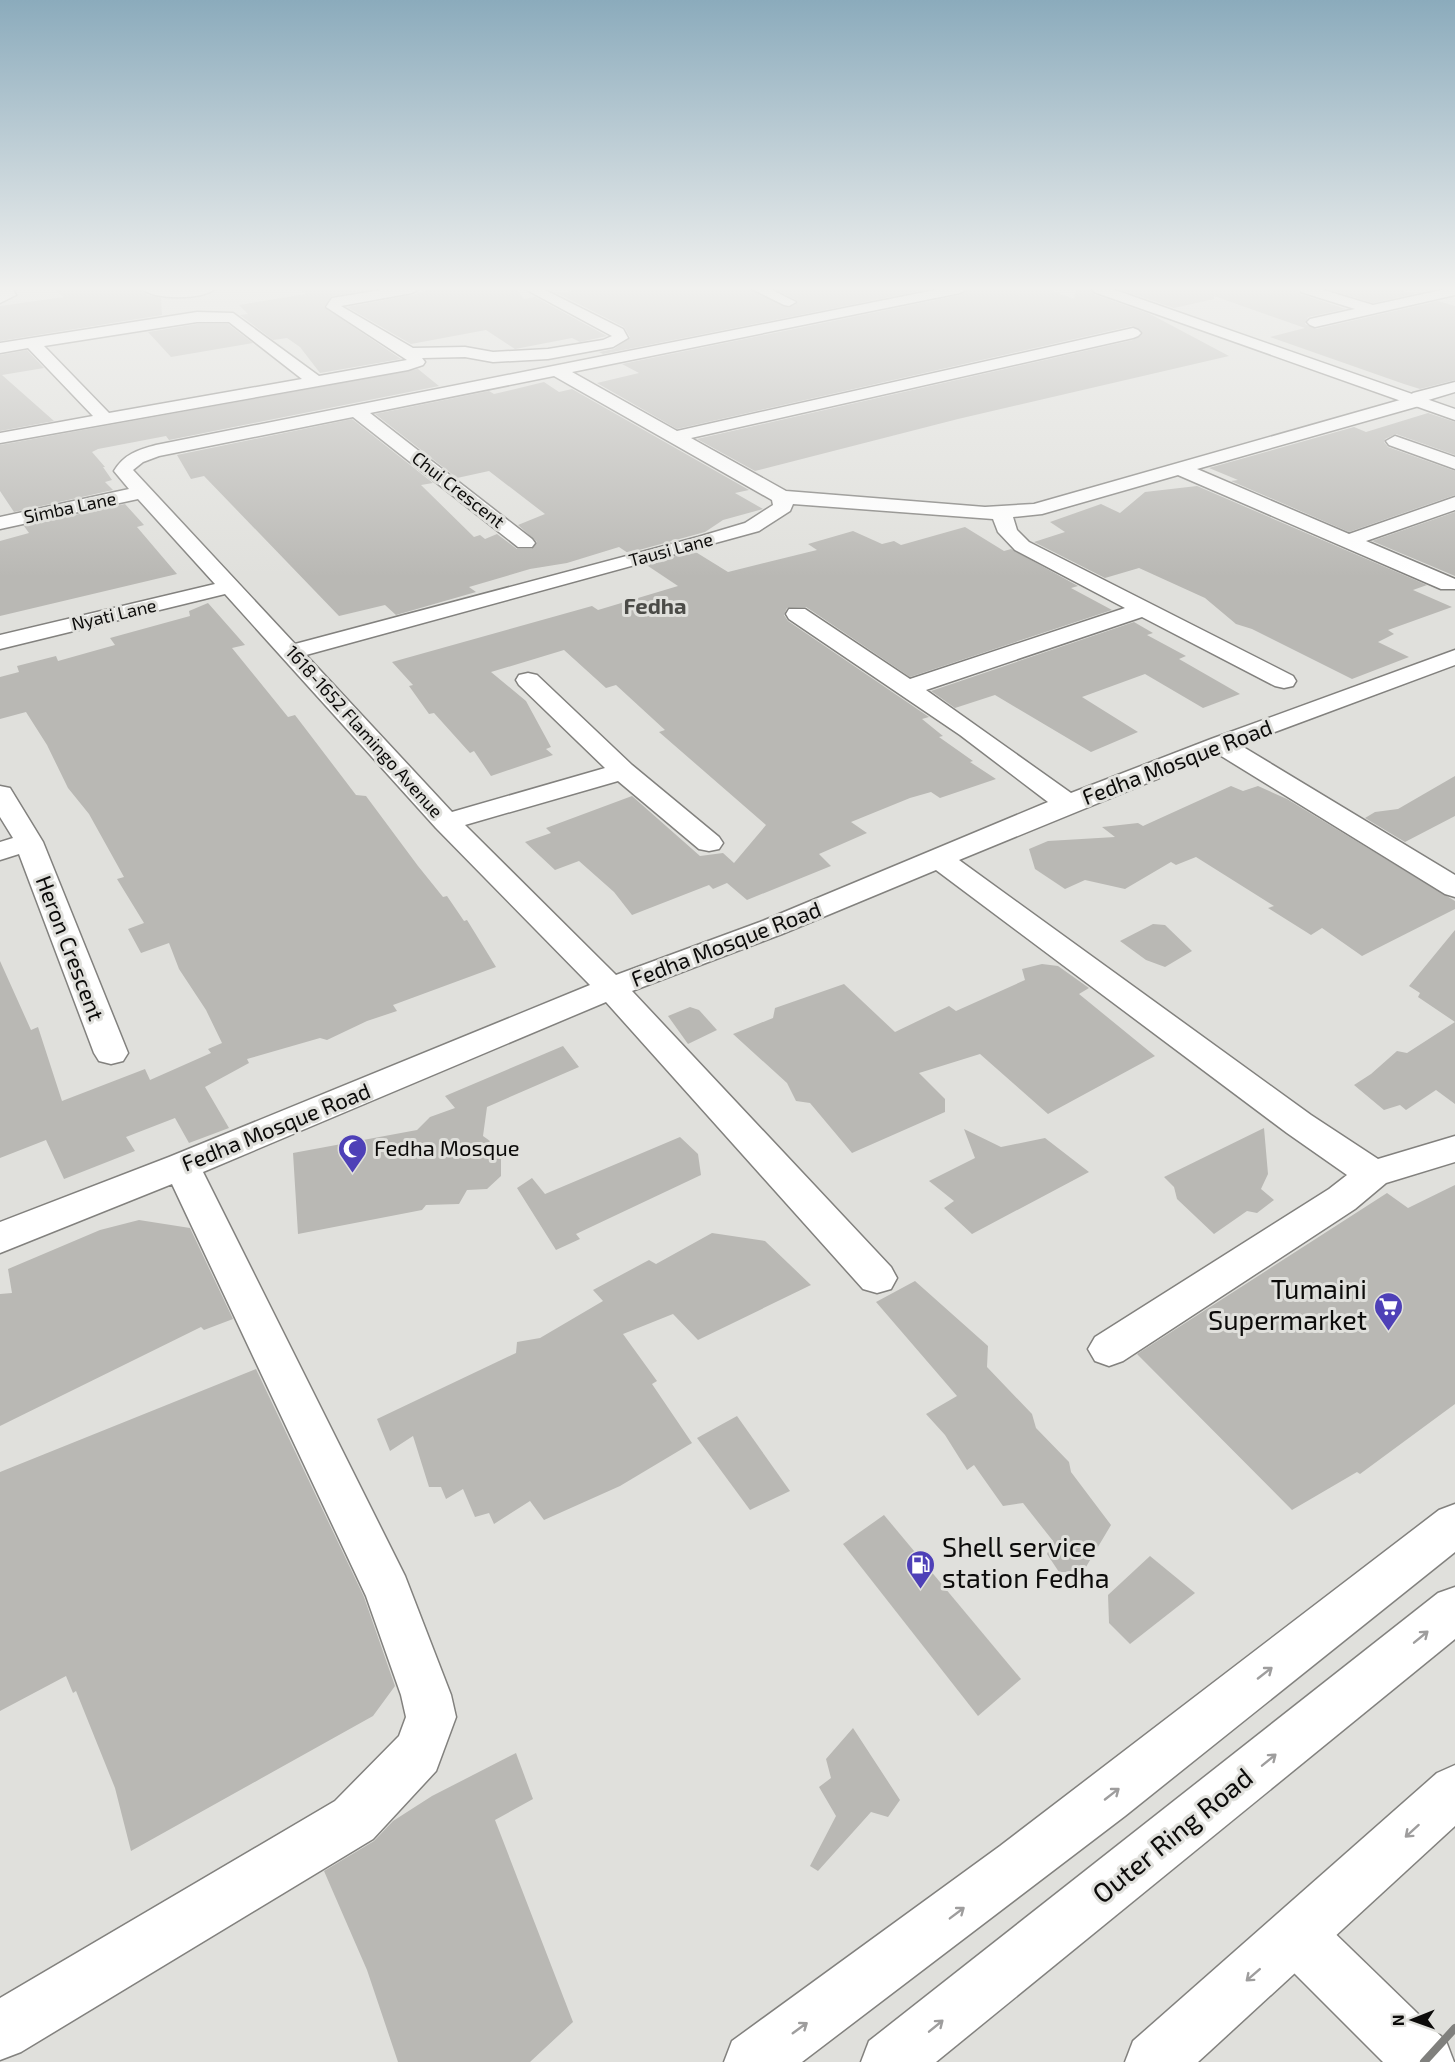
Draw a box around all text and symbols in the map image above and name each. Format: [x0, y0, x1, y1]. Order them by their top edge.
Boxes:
street label: Chui Crescent [408, 446, 509, 532]
street label: Simba Lane [22, 487, 118, 528]
street label: Tausi Lane [626, 527, 715, 571]
district label: Fedha [623, 592, 687, 618]
street label: Nyati Lane [69, 594, 158, 634]
street label: 1618-1652 Flamingo Avenue [282, 641, 448, 822]
street label: Fedha Mosque Road [1078, 713, 1275, 809]
street label: Heron Crescent [31, 872, 110, 1024]
street label: Fedha Mosque Road [627, 895, 824, 991]
street label: Fedha Mosque Road [178, 1076, 374, 1176]
mosque icon: Fedha Mosque [337, 1132, 369, 1174]
place label: Fedha Mosque [374, 1134, 520, 1160]
place label: Tumaini Supermarket [1208, 1272, 1367, 1336]
supermarket icon: Tumaini Supermarket [1372, 1290, 1404, 1332]
place label: Shell service station Fedha [942, 1530, 1109, 1593]
fuel station icon: Shell service station Fedha [905, 1548, 937, 1590]
one-way arrow [1413, 1631, 1429, 1644]
one-way arrow [1257, 1667, 1273, 1680]
one-way arrow [1261, 1753, 1277, 1766]
street label: Outer Ring Road [1085, 1760, 1259, 1910]
one-way arrow [1104, 1787, 1119, 1801]
one-way arrow [1405, 1824, 1420, 1838]
one-way arrow [949, 1906, 965, 1919]
one-way arrow [1246, 1968, 1261, 1982]
north arrow [1383, 1990, 1443, 2050]
text: N [1388, 2014, 1407, 2026]
one-way arrow [928, 2019, 944, 2032]
one-way arrow [792, 2022, 808, 2034]

